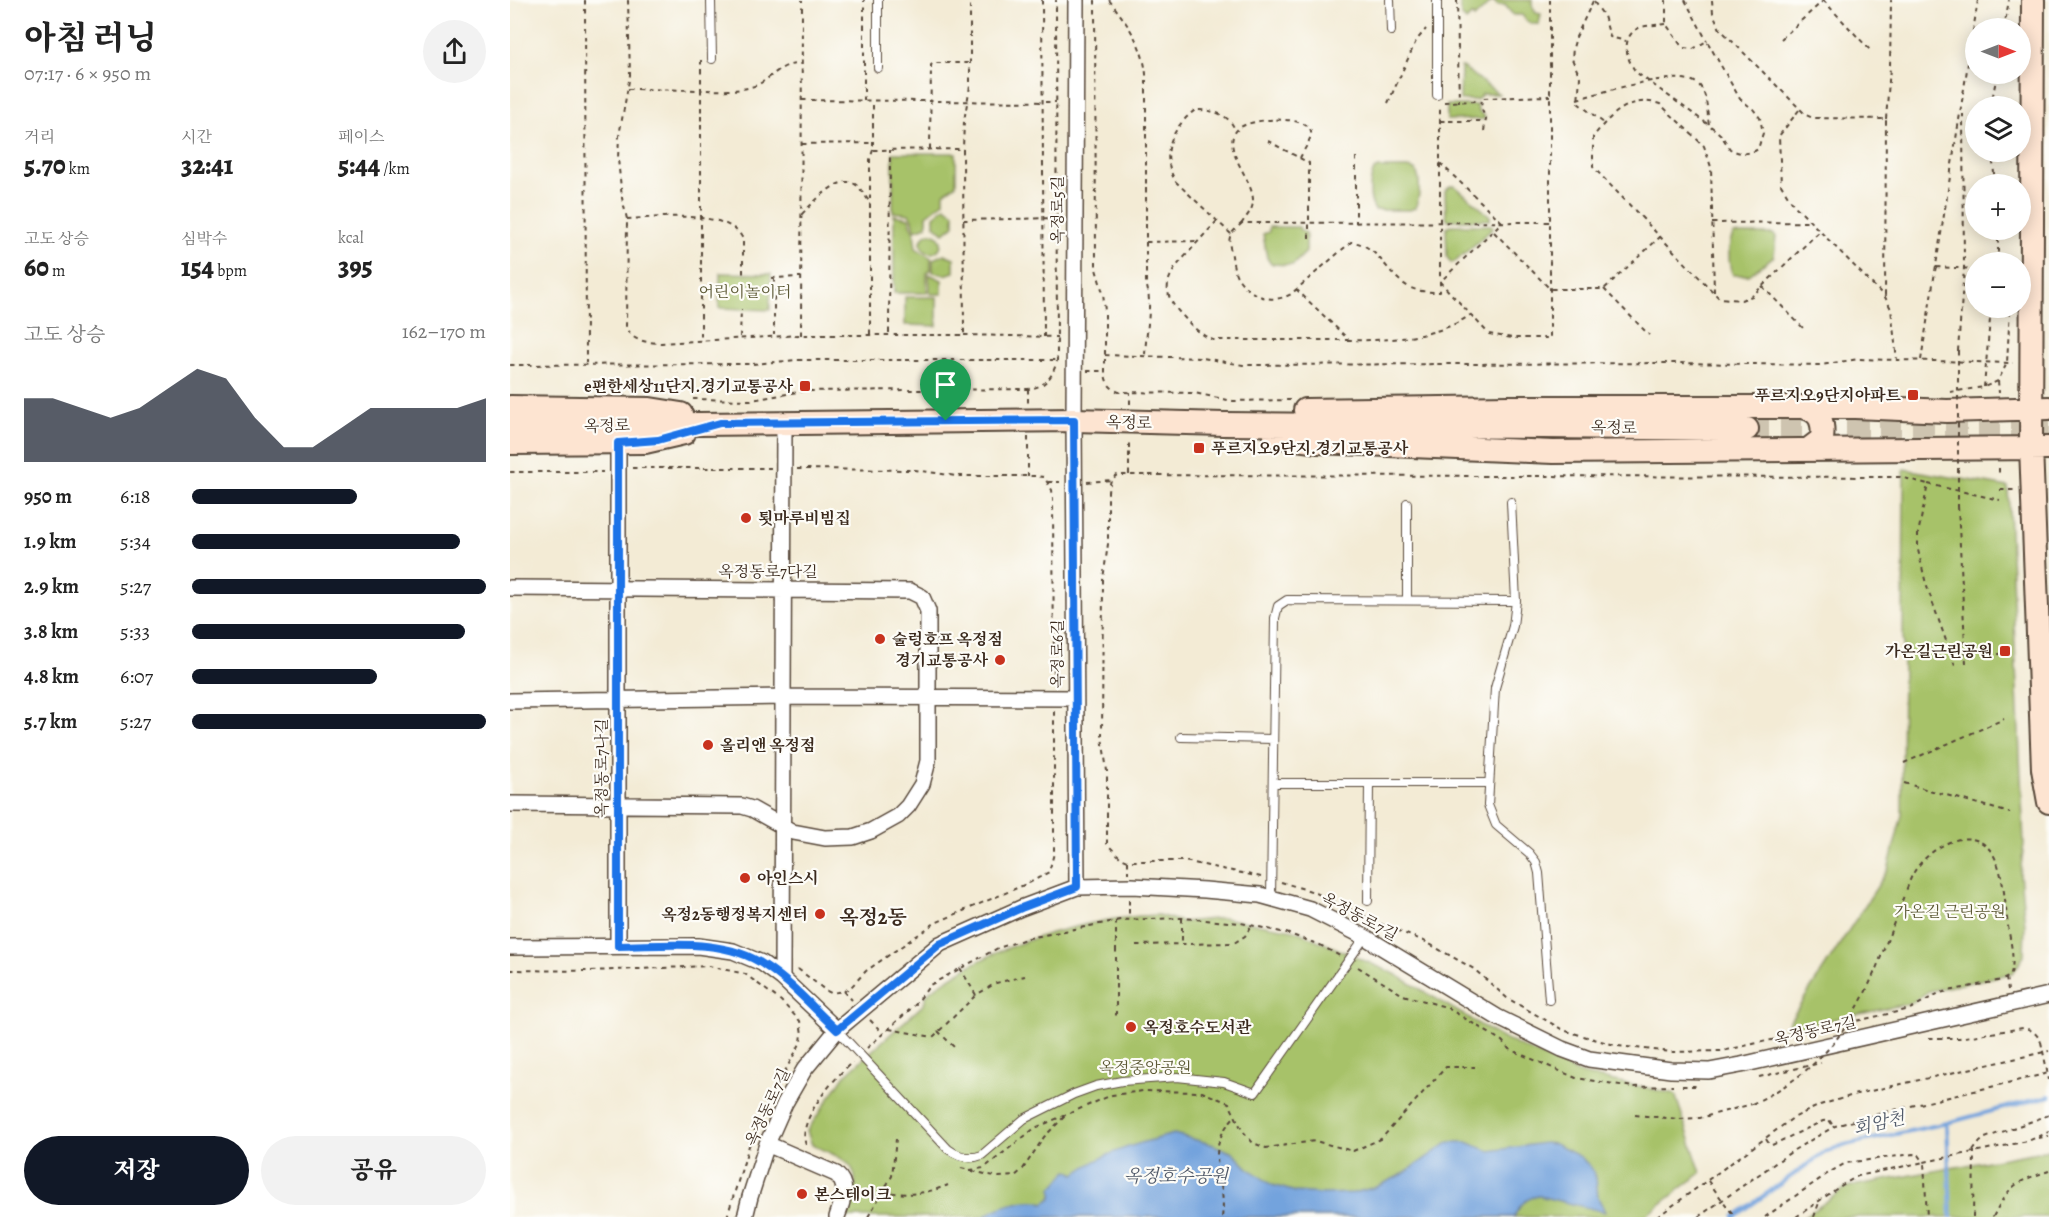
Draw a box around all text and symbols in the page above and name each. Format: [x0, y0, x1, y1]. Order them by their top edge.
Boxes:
text: 아침 러닝 [24, 15, 157, 60]
north arrow [1965, 18, 2031, 84]
map controls [1965, 18, 2031, 318]
button: share [423, 20, 486, 83]
text: 07:17 · 6 × 950 m [24, 60, 151, 87]
button: layers [1965, 96, 2031, 162]
text: 거리 [24, 126, 55, 148]
text: 시간 [181, 126, 212, 148]
text: 페이스 [338, 126, 384, 148]
text: 5.70 [24, 148, 66, 183]
text: 32:41 [181, 148, 233, 183]
text: 5:44 [338, 148, 380, 183]
text: km [66, 158, 90, 180]
text: /km [380, 158, 410, 180]
button: + [1965, 174, 2031, 240]
street label: 옥정로5길 [1047, 176, 1069, 244]
text: kcal [338, 227, 364, 249]
text: 고도 상승 [24, 228, 89, 250]
text: 심박수 [181, 228, 227, 250]
text: 395 [338, 249, 373, 284]
text: 60 [24, 250, 49, 285]
text: 154 [181, 250, 214, 285]
button: − [1965, 252, 2031, 318]
text: m [49, 260, 65, 282]
text: bpm [214, 260, 247, 282]
park label: 어린이놀이터 [699, 281, 791, 303]
text: 162–170 m [402, 318, 486, 345]
text: 고도 상승 [24, 321, 105, 348]
pin [920, 359, 971, 421]
icon: arrive [929, 368, 962, 401]
place label: e편한세상11단지.경기교통공사 [584, 376, 794, 398]
marker: e편한세상11단지.경기교통공사 [798, 379, 812, 393]
place label: 푸르지오9단지아파트 [1754, 385, 1902, 407]
marker: 푸르지오9단지아파트 [1906, 388, 1920, 402]
street label: 옥정로 [1106, 412, 1153, 434]
street label: 옥정로 [584, 415, 631, 437]
street label: 옥정로 [1591, 417, 1638, 439]
place label: 푸르지오9단지.경기교통공사 [1211, 438, 1409, 460]
marker: 푸르지오9단지.경기교통공사 [1192, 441, 1206, 455]
text: 950 m [24, 483, 72, 510]
text: 6:18 [120, 483, 151, 510]
place label: 툇마루비빔집 [758, 508, 851, 530]
marker: 툇마루비빔집 [739, 511, 753, 525]
text: 1.9 km [24, 528, 77, 555]
text: 5:34 [120, 528, 151, 555]
street label: 옥정동로7다길 [718, 561, 818, 583]
text: 2.9 km [24, 573, 79, 600]
text: 5:27 [120, 573, 151, 600]
text: 3.8 km [24, 618, 78, 645]
text: 5:33 [120, 618, 150, 645]
street label: 옥정로6길 [1047, 619, 1069, 689]
place label: 술렁호프 옥정점 [892, 629, 1003, 651]
marker: 술렁호프 옥정점 [873, 632, 887, 646]
place label: 가온길근린공원 [1885, 641, 1993, 663]
marker: 가온길근린공원 [1998, 644, 2012, 658]
place label: 경기교통공사 [895, 650, 989, 672]
marker: 경기교통공사 [993, 653, 1007, 667]
text: 4.8 km [24, 663, 79, 690]
text: 6:07 [120, 663, 153, 690]
text: 5.7 km [24, 708, 77, 735]
text: 5:27 [120, 708, 151, 735]
street label: 옥정동로7나길 [591, 718, 613, 818]
place label: 올리앤 옥정점 [720, 735, 816, 757]
marker: 올리앤 옥정점 [701, 738, 715, 752]
place label: 아인스시 [757, 868, 819, 890]
marker: 아인스시 [738, 871, 752, 885]
street label: 옥정동로7길 [1317, 887, 1402, 946]
park label: 가온길 근린공원 [1894, 901, 2006, 923]
place label: 옥정2동행정복지센터 [661, 904, 808, 926]
district label: 옥정2동 [839, 904, 907, 931]
marker: 옥정2동행정복지센터 [813, 907, 827, 921]
street label: 옥정동로7길 [1772, 1011, 1859, 1051]
place label: 옥정호수도서관 [1143, 1017, 1252, 1039]
marker: 옥정호수도서관 [1124, 1020, 1138, 1034]
park label: 옥정중앙공원 [1099, 1057, 1191, 1079]
street label: 옥정동로7길 [740, 1065, 796, 1150]
water label: 회암천 [1851, 1105, 1909, 1141]
button: 저장 [24, 1136, 249, 1205]
button: 공유 [261, 1136, 486, 1205]
water label: 옥정호수공원 [1124, 1164, 1230, 1188]
place label: 본스테이크 [814, 1184, 892, 1206]
marker: 본스테이크 [795, 1187, 809, 1201]

